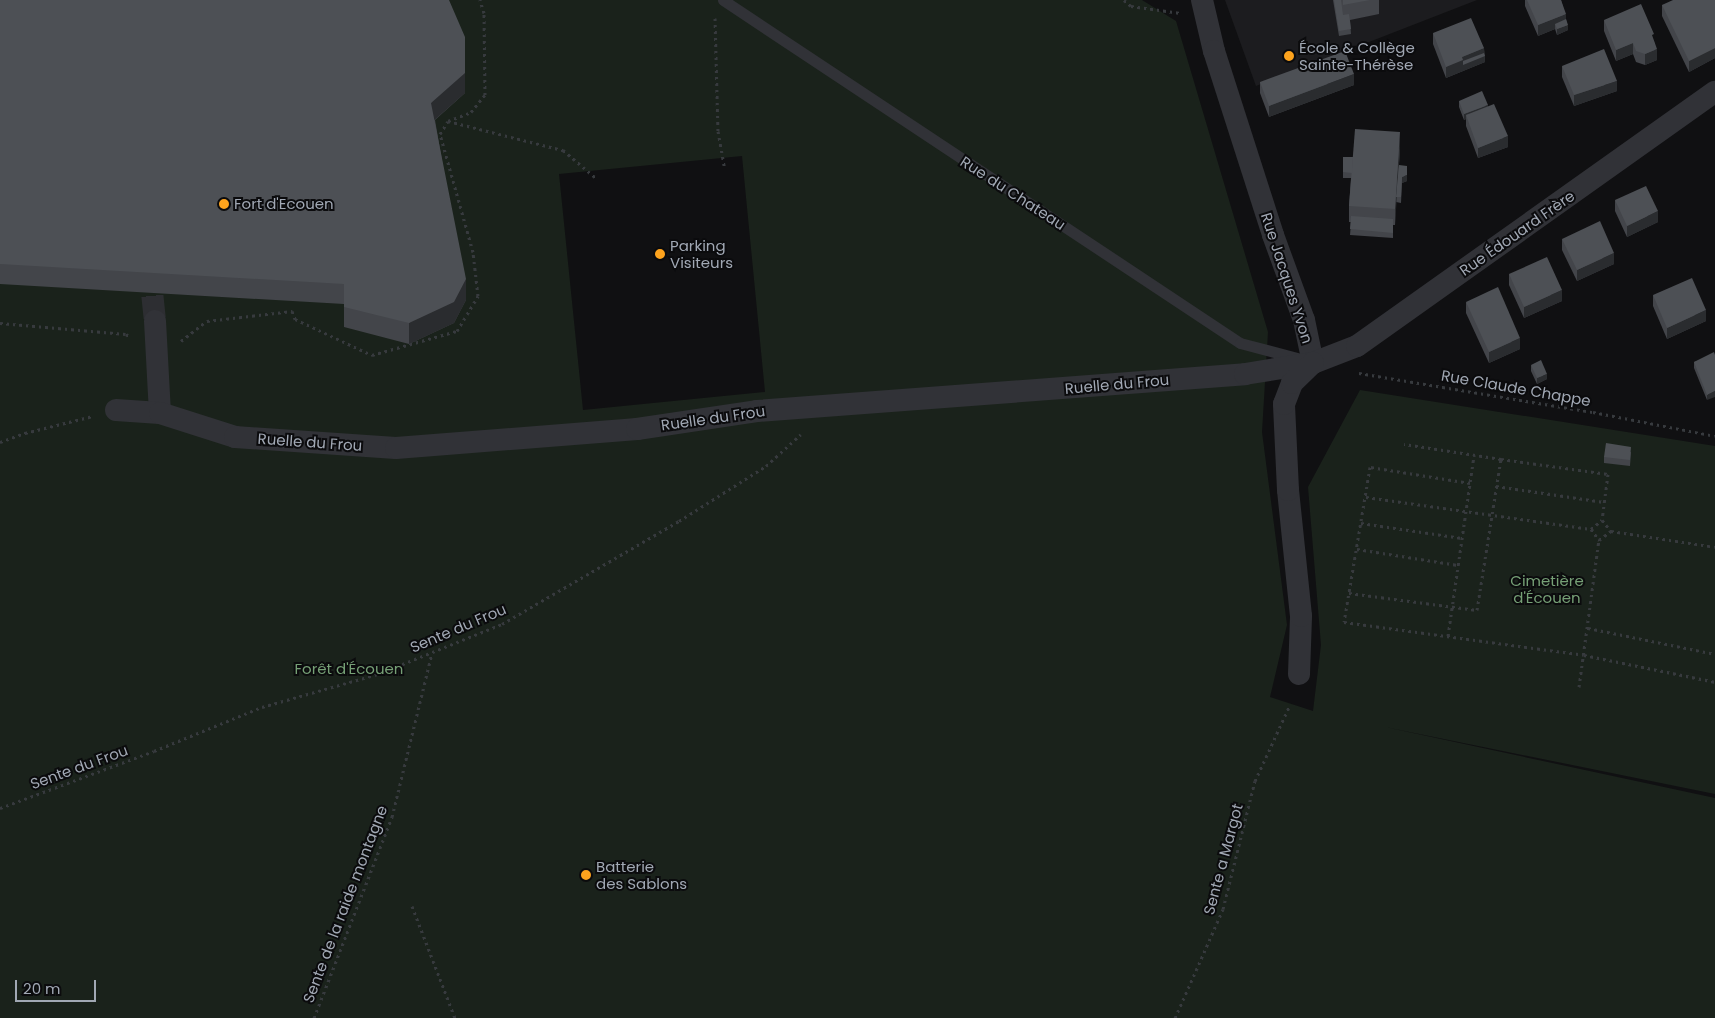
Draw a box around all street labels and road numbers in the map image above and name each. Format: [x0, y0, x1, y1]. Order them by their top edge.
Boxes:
street label: Rue du Chateau [957, 152, 1069, 234]
street label: Rue Édouard Frère [1456, 187, 1578, 279]
street label: Rue Jacques Yvon [1257, 210, 1317, 346]
street label: Rue Claude Chappe [1440, 366, 1592, 410]
street label: Ruelle du Frou [1064, 370, 1170, 398]
street label: Ruelle du Frou [660, 402, 766, 434]
street label: Ruelle du Frou [257, 429, 363, 455]
street label: Sente du Frou [407, 600, 509, 656]
street label: Sente du Frou [28, 741, 130, 793]
street label: Sente a Margot [1199, 801, 1247, 917]
street label: Sente de la raide montagne [299, 803, 391, 1005]

